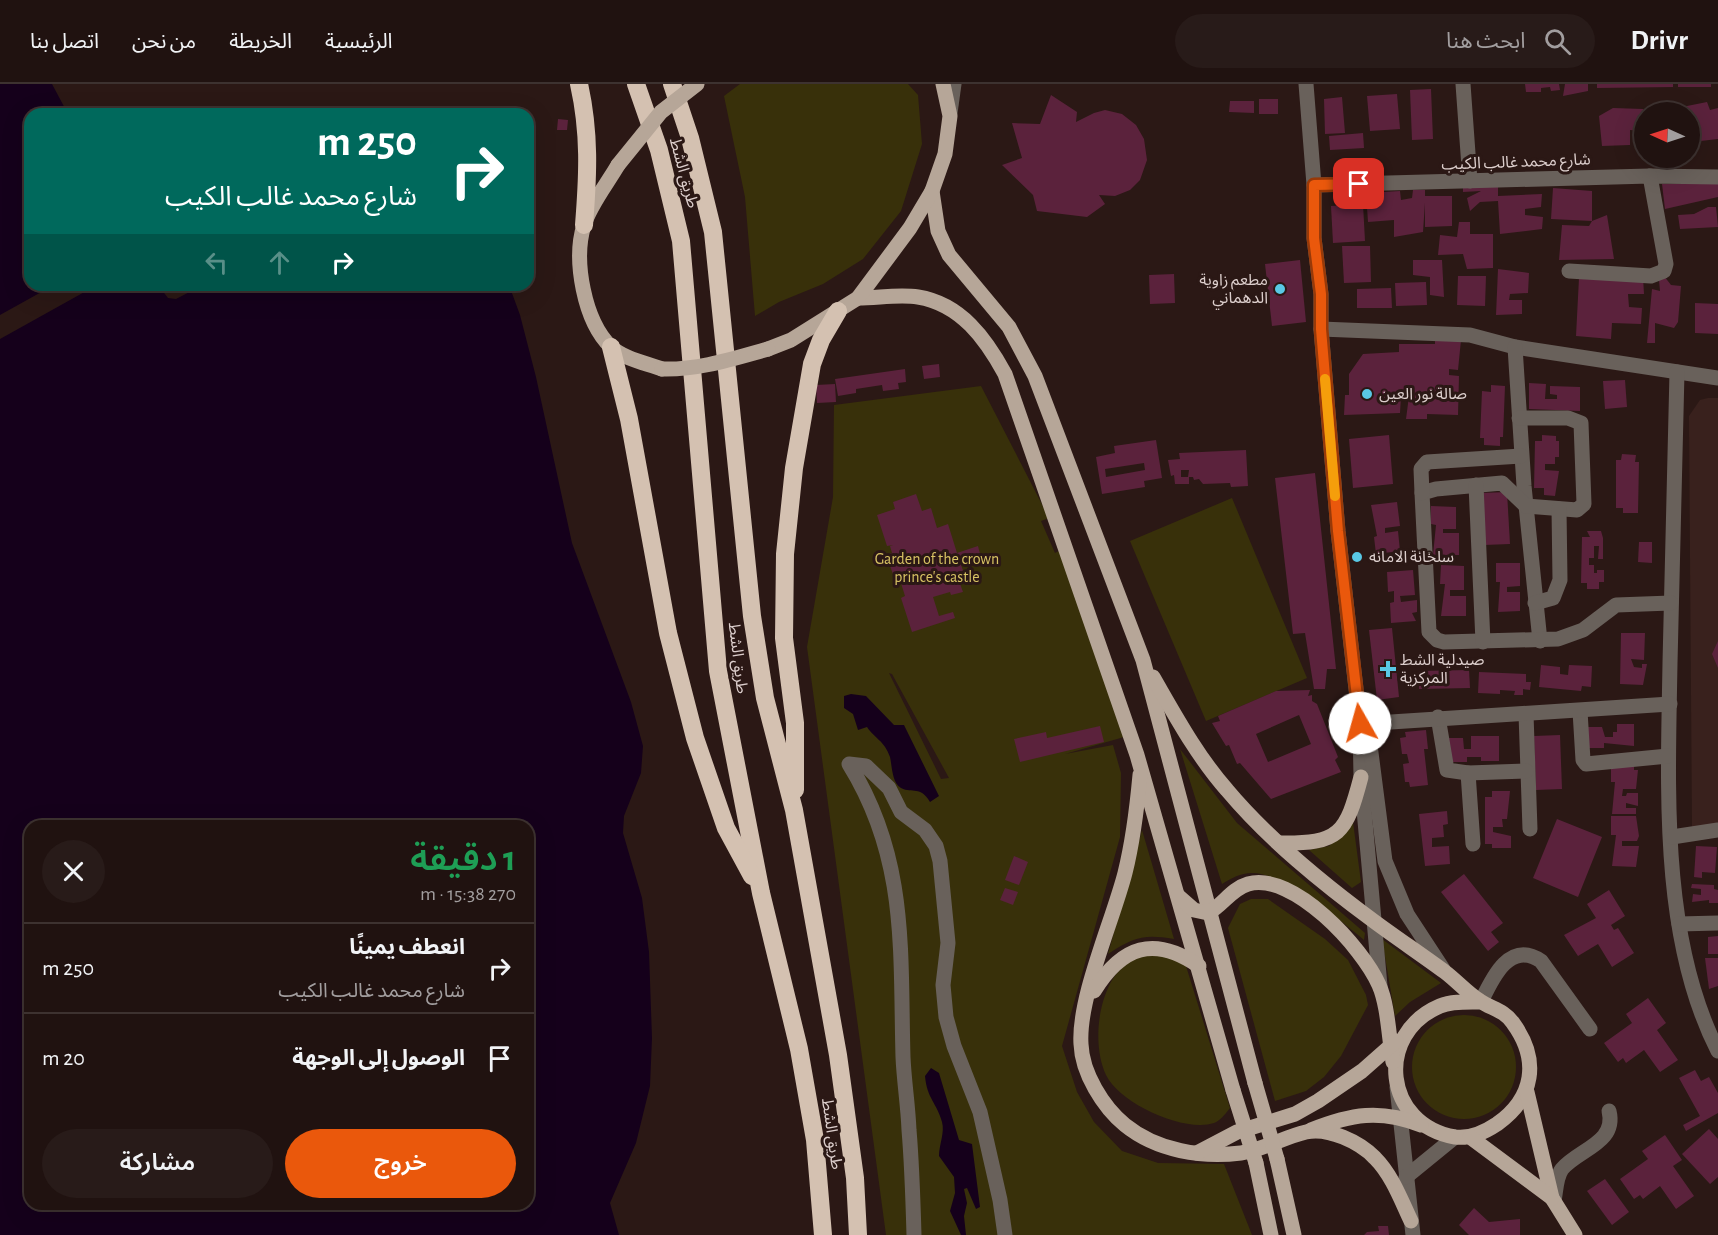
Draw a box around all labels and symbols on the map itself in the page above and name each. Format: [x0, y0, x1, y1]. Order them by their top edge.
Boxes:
north arrow [1634, 102, 1700, 168]
street label: طريق الشط [665, 136, 701, 210]
street label: شارع محمد غالب الكيب [1441, 151, 1591, 177]
pin [1333, 158, 1384, 209]
place label: مطعم زاوية الدهماني [1199, 272, 1268, 310]
marker: مطعم زاوية الدهماني [1273, 282, 1287, 296]
place label: صالة نور العين [1379, 386, 1467, 403]
marker: صالة نور العين [1360, 387, 1374, 401]
place label: سلخانة الامانه [1369, 549, 1454, 565]
marker: سلخانة الامانه [1350, 550, 1364, 564]
park label: Garden of the crown prince's castle [875, 551, 999, 585]
street label: طريق الشط [724, 621, 750, 695]
place label: صيدلية الشط المركزية [1400, 652, 1484, 687]
marker: صيدلية الشط المركزية [1381, 662, 1395, 676]
position arrow [1328, 691, 1392, 755]
street label: طريق الشط [817, 1097, 845, 1171]

